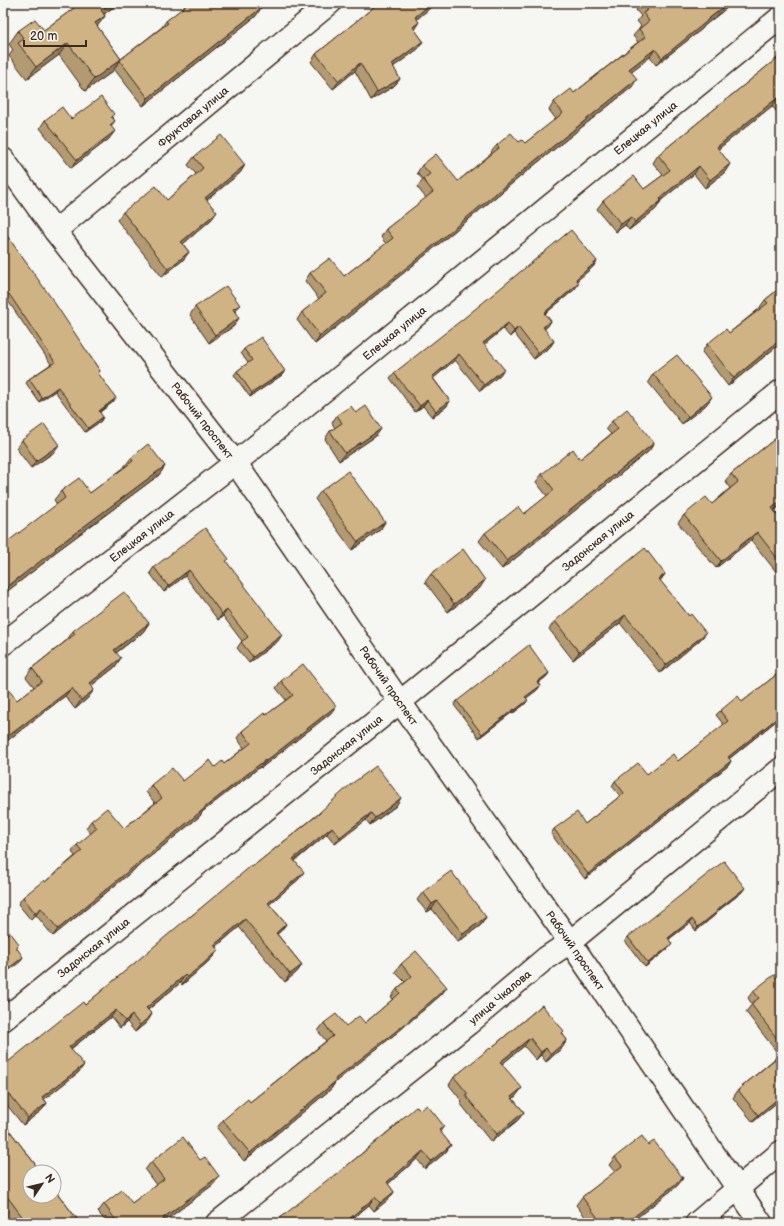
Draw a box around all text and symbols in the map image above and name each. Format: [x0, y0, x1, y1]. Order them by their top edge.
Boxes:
scale bar [24, 22, 86, 48]
text: 20 m [30, 29, 57, 44]
street label: Фруктовая улица [155, 83, 231, 150]
street label: Елецкая улица [611, 98, 680, 158]
street label: Елецкая улица [360, 303, 429, 363]
street label: Рабочий проспект [169, 380, 237, 461]
street label: Елецкая улица [107, 506, 177, 565]
street label: Задонская улица [559, 507, 637, 574]
street label: Рабочий проспект [357, 643, 421, 728]
street label: Задонская улица [308, 712, 386, 778]
street label: Рабочий проспект [543, 908, 607, 993]
street label: Задонская улица [55, 914, 133, 980]
street label: улица Чкалова [466, 967, 534, 1027]
north arrow [22, 1164, 62, 1204]
text: N [42, 1171, 57, 1186]

